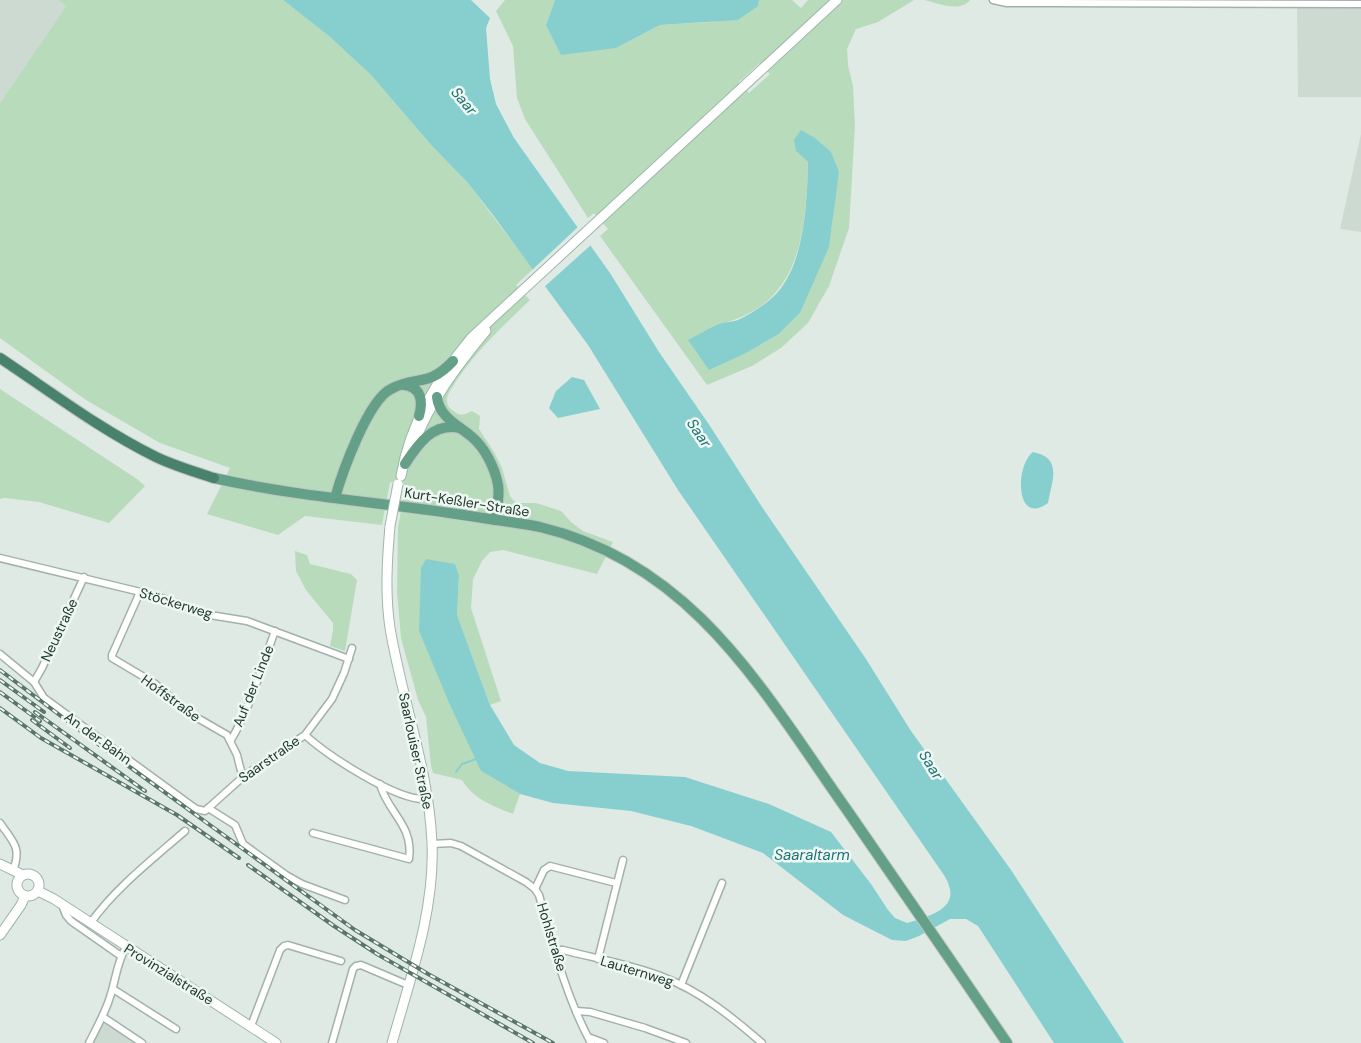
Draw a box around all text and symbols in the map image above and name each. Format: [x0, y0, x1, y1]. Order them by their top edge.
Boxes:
water label: Saar [446, 83, 482, 120]
water label: Saar [682, 415, 716, 452]
street label: Kurt-Keßler-Straße [403, 483, 531, 521]
street label: Stöckerweg [137, 583, 215, 623]
street label: Neustraße [37, 595, 81, 664]
street label: Auf der Linde [228, 642, 278, 730]
street label: Hoffstraße [138, 670, 204, 726]
street label: Saarlouiser Straße [395, 691, 437, 811]
street label: An der Bahn [61, 708, 135, 768]
street label: Saarstraße [235, 731, 303, 787]
water label: Saar [914, 747, 948, 784]
water label: Saaraltarm [774, 845, 850, 865]
street label: Hohlstraße [533, 900, 571, 974]
street label: Provinzialstraße [121, 939, 217, 1009]
street label: Lauternweg [598, 951, 676, 991]

